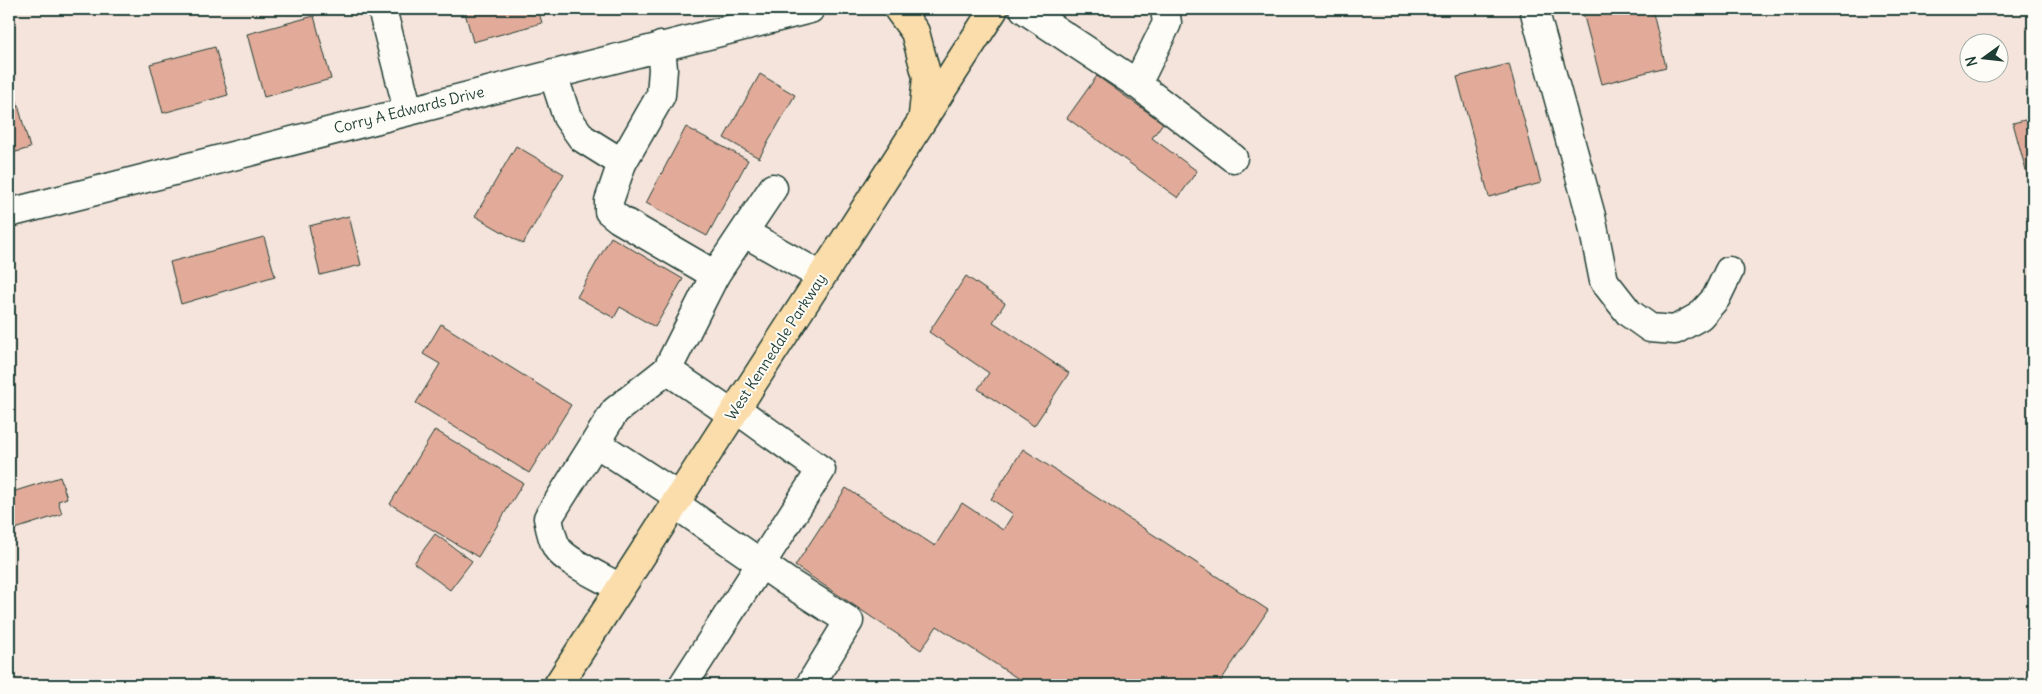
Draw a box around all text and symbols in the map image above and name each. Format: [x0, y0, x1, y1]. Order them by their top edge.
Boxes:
north arrow [1960, 32, 2010, 82]
text: N [1961, 54, 1981, 68]
street label: Corry A Edwards Drive [332, 82, 486, 137]
street label: West Kennedale Parkway [721, 270, 830, 424]

